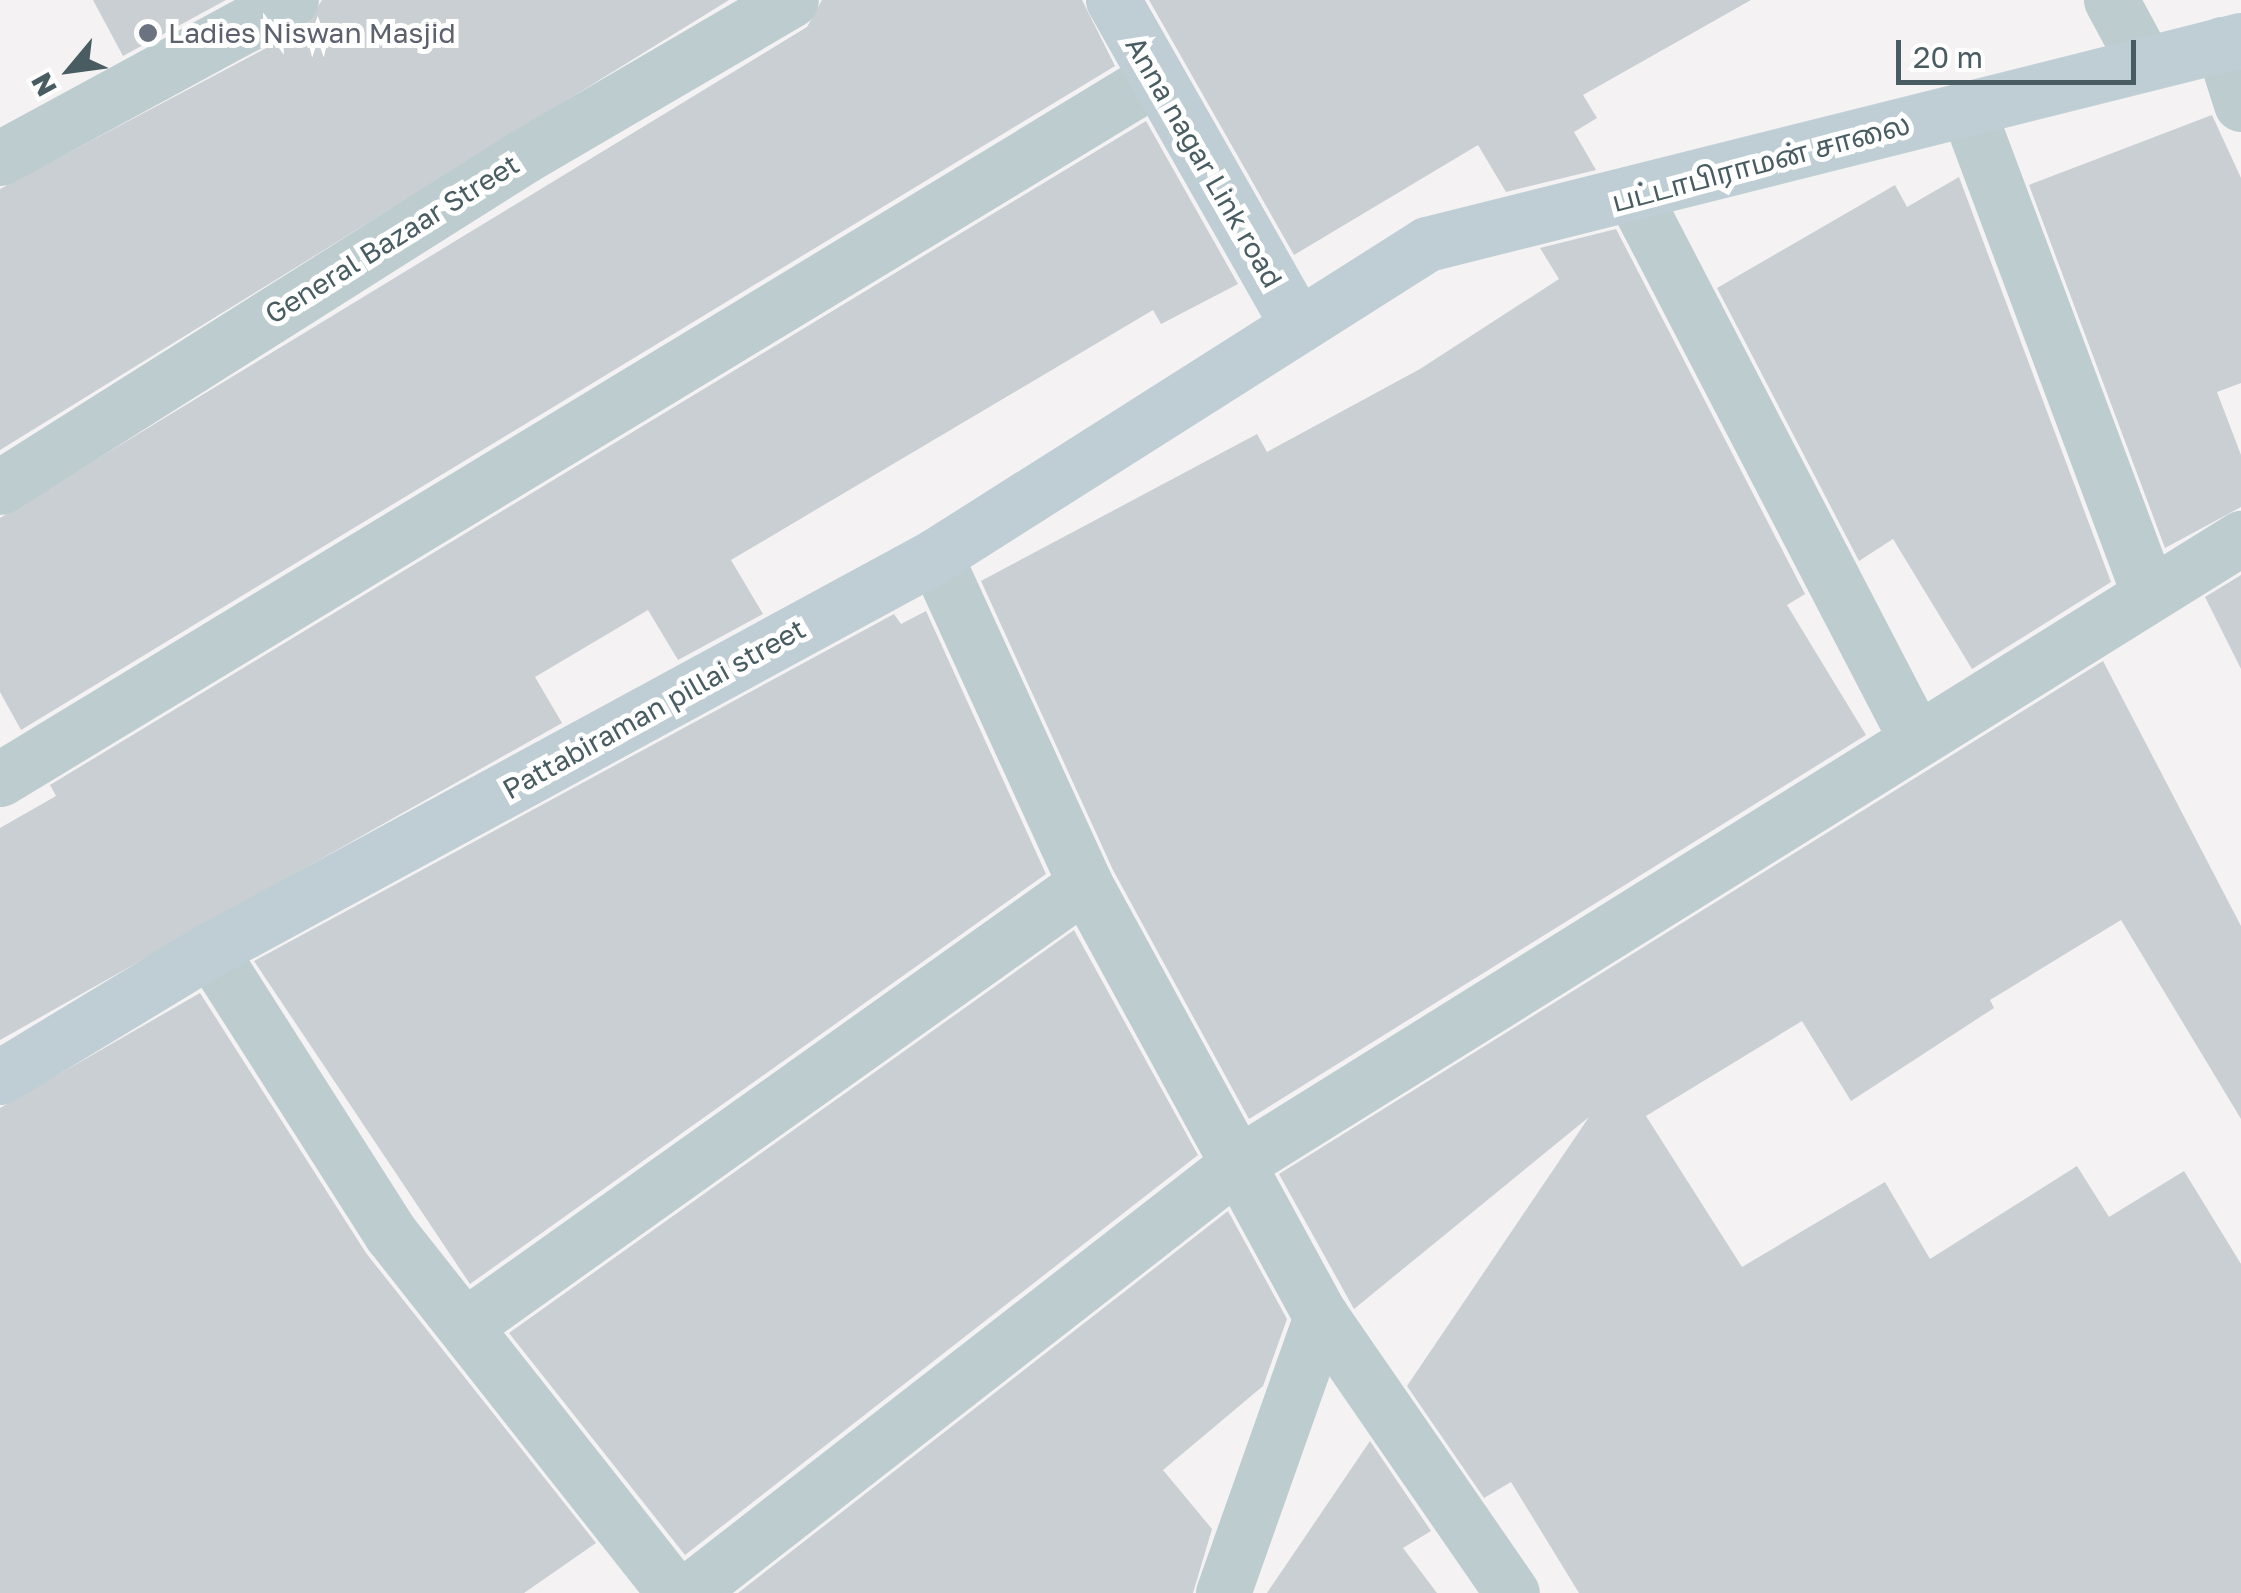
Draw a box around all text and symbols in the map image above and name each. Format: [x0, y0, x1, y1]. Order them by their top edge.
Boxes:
place label: Ladies Niswan Masjid [168, 16, 456, 50]
north arrow [20, 20, 120, 120]
scale bar [1901, 20, 2141, 82]
marker: Ladies Niswan Masjid [137, 22, 159, 44]
street label: Anna nagar Link road [1118, 31, 1290, 293]
text: 20 m [1913, 39, 1983, 75]
text: N [24, 67, 63, 102]
street label: பட்டாபிராமன் சாலை [1608, 107, 1914, 219]
street label: General Bazaar Street [259, 147, 525, 331]
street label: Pattabiraman pillai street [497, 612, 811, 806]

